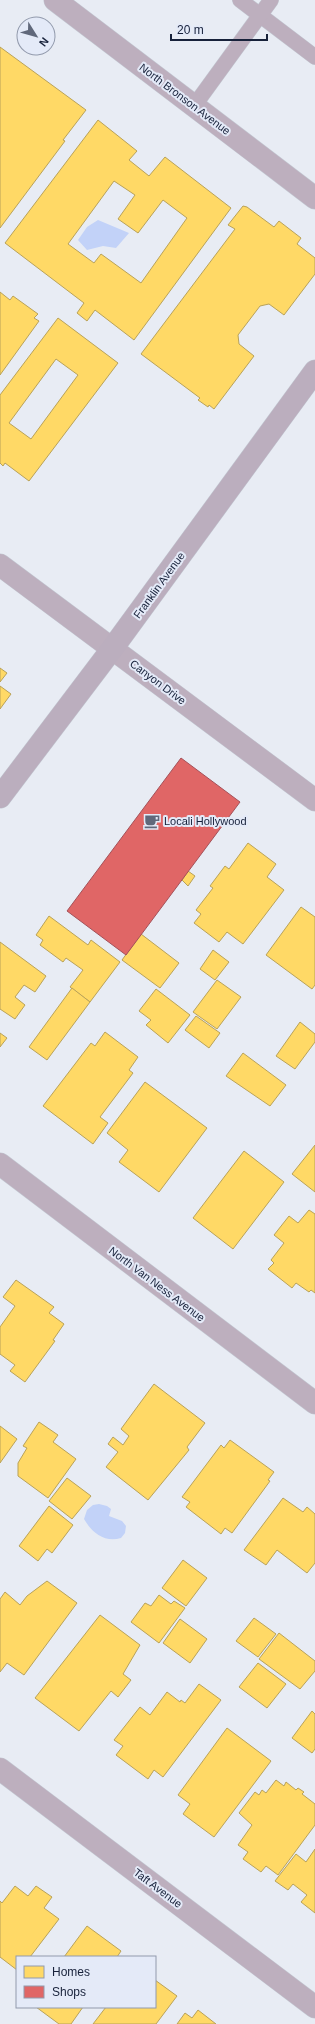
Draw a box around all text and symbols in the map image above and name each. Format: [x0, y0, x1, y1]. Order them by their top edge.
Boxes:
north arrow [16, 16, 56, 56]
scale bar [171, 16, 267, 42]
text: 20 m [177, 23, 204, 37]
text: N [37, 35, 51, 49]
street label: North Bronson Avenue [137, 61, 233, 137]
street label: Franklin Avenue [131, 550, 187, 620]
street label: Canyon Drive [128, 657, 188, 707]
cafe icon: Locali Hollywood [143, 812, 161, 830]
place label: Locali Hollywood [164, 815, 247, 827]
street label: North Van Ness Avenue [107, 1244, 207, 1324]
street label: Taft Avenue [132, 1866, 184, 1910]
legend [16, 1956, 156, 2008]
text: Homes [52, 1965, 90, 1979]
text: Shops [52, 1985, 86, 1999]

